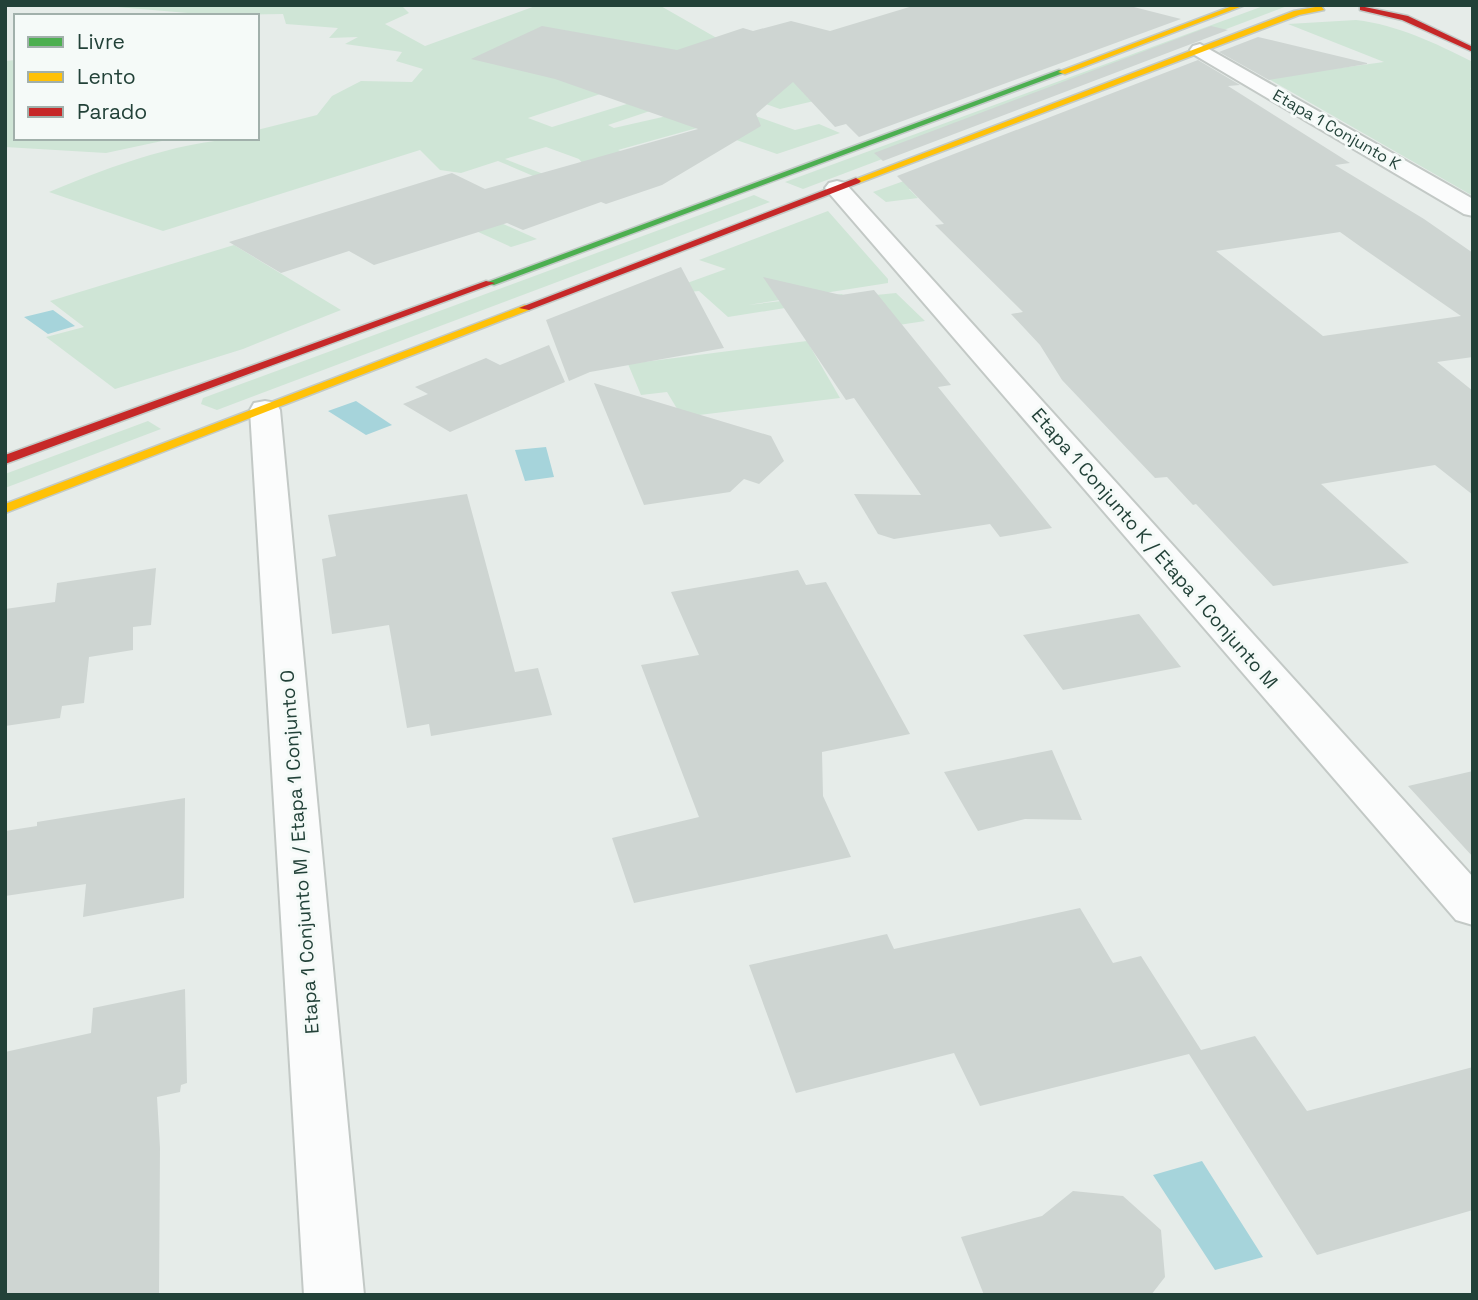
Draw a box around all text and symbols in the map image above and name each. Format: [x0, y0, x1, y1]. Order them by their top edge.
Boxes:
legend [14, 14, 259, 140]
text: Livre [77, 28, 125, 55]
text: Lento [77, 63, 136, 90]
street label: Etapa 1 Conjunto K [1269, 84, 1405, 175]
text: Parado [77, 98, 147, 125]
street label: Etapa 1 Conjunto K / Etapa 1 Conjunto M [1026, 403, 1283, 694]
street label: Etapa 1 Conjunto M / Etapa 1 Conjunto O [274, 669, 325, 1035]

